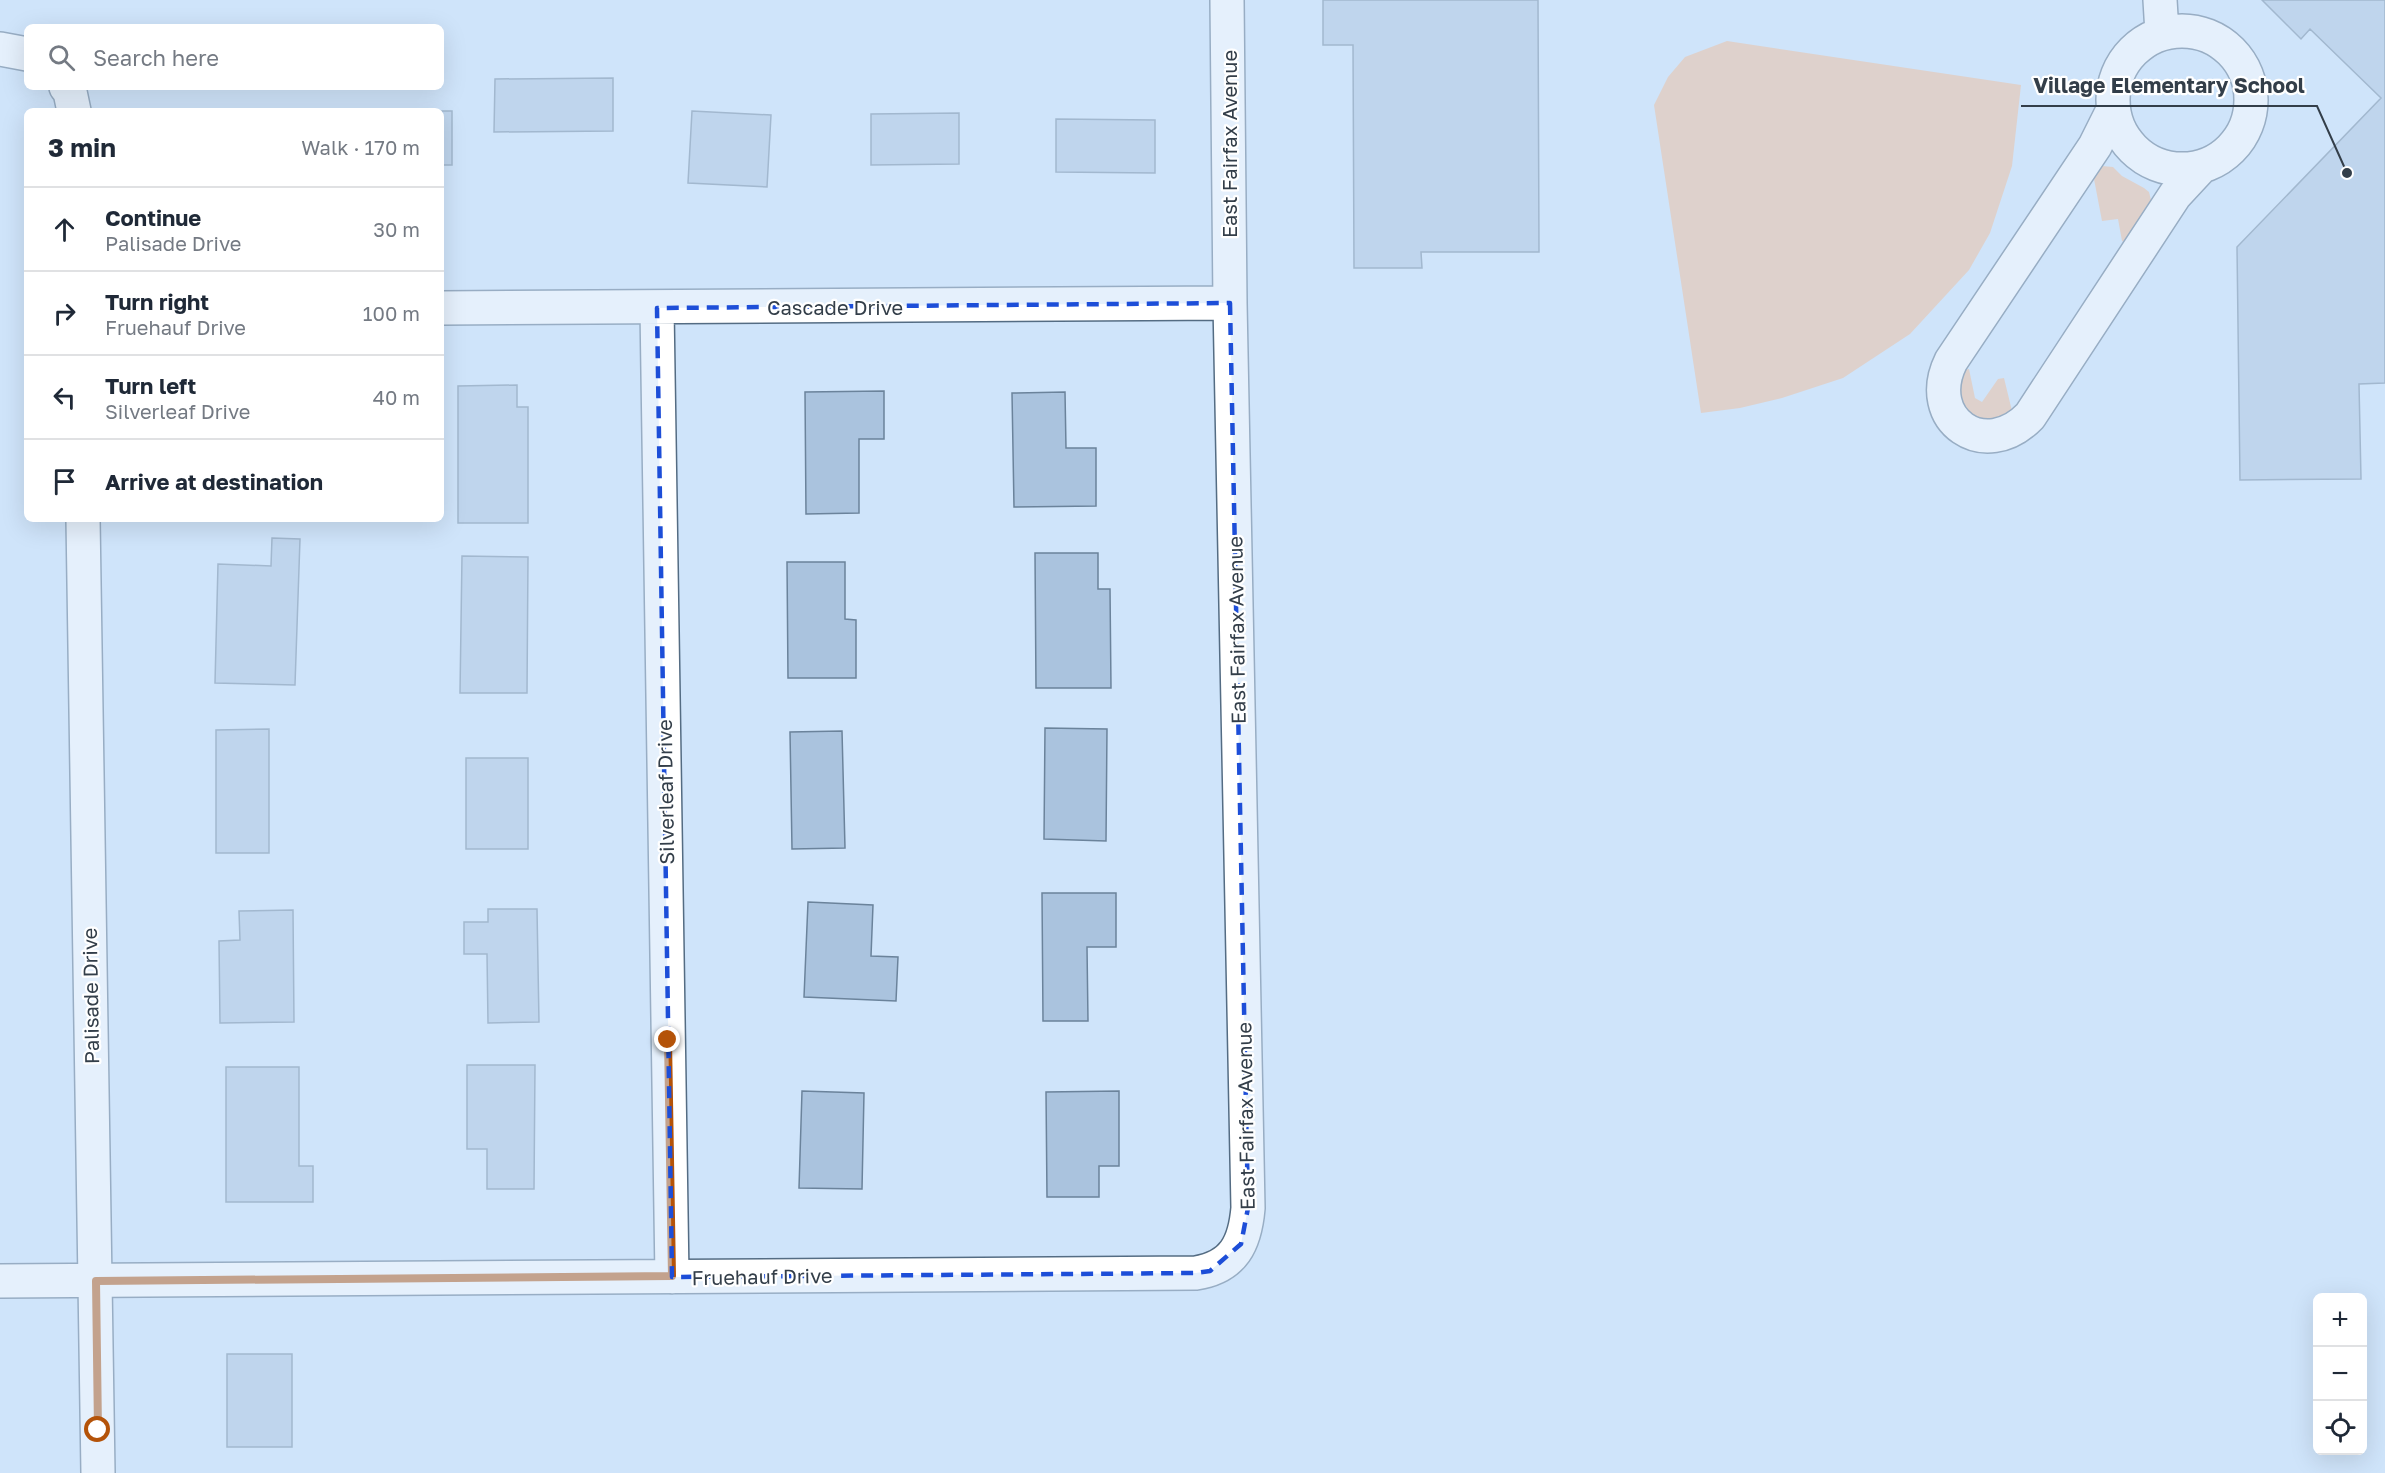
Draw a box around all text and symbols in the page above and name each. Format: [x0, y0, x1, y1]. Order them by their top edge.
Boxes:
search box [24, 24, 444, 90]
icon: search [45, 41, 78, 74]
text: Search here [93, 44, 219, 71]
street label: East Fairfax Avenue [1217, 50, 1241, 238]
callout: Village Elementary School [2021, 67, 2317, 106]
text: Village Elementary School [2033, 72, 2305, 98]
text: 3 min [48, 132, 116, 163]
text: Walk · 170 m [301, 135, 420, 159]
text: Continue [105, 204, 201, 231]
icon: ahead [48, 213, 81, 246]
text: 30 m [373, 217, 420, 241]
text: Palisade Drive [105, 231, 241, 255]
text: Turn right [105, 288, 209, 315]
street label: Cascade Drive [767, 295, 903, 319]
icon: right [48, 297, 81, 330]
text: 100 m [363, 301, 420, 325]
text: Fruehauf Drive [105, 315, 246, 339]
text: Turn left [105, 372, 196, 399]
icon: left [48, 381, 81, 414]
text: 40 m [373, 385, 420, 409]
text: Silverleaf Drive [105, 399, 250, 423]
icon: arrive [48, 465, 81, 498]
text: Arrive at destination [105, 468, 323, 495]
street label: East Fairfax Avenue [1222, 536, 1250, 724]
street label: Silverleaf Drive [652, 719, 678, 865]
street label: Palisade Drive [77, 928, 103, 1064]
street label: East Fairfax Avenue [1231, 1022, 1259, 1210]
route end [654, 1026, 680, 1052]
street label: Fruehauf Drive [691, 1263, 833, 1289]
map controls [2313, 1293, 2367, 1455]
button: + [2313, 1293, 2367, 1347]
button: − [2313, 1347, 2367, 1401]
button: locate [2313, 1401, 2367, 1455]
route start [84, 1416, 110, 1442]

